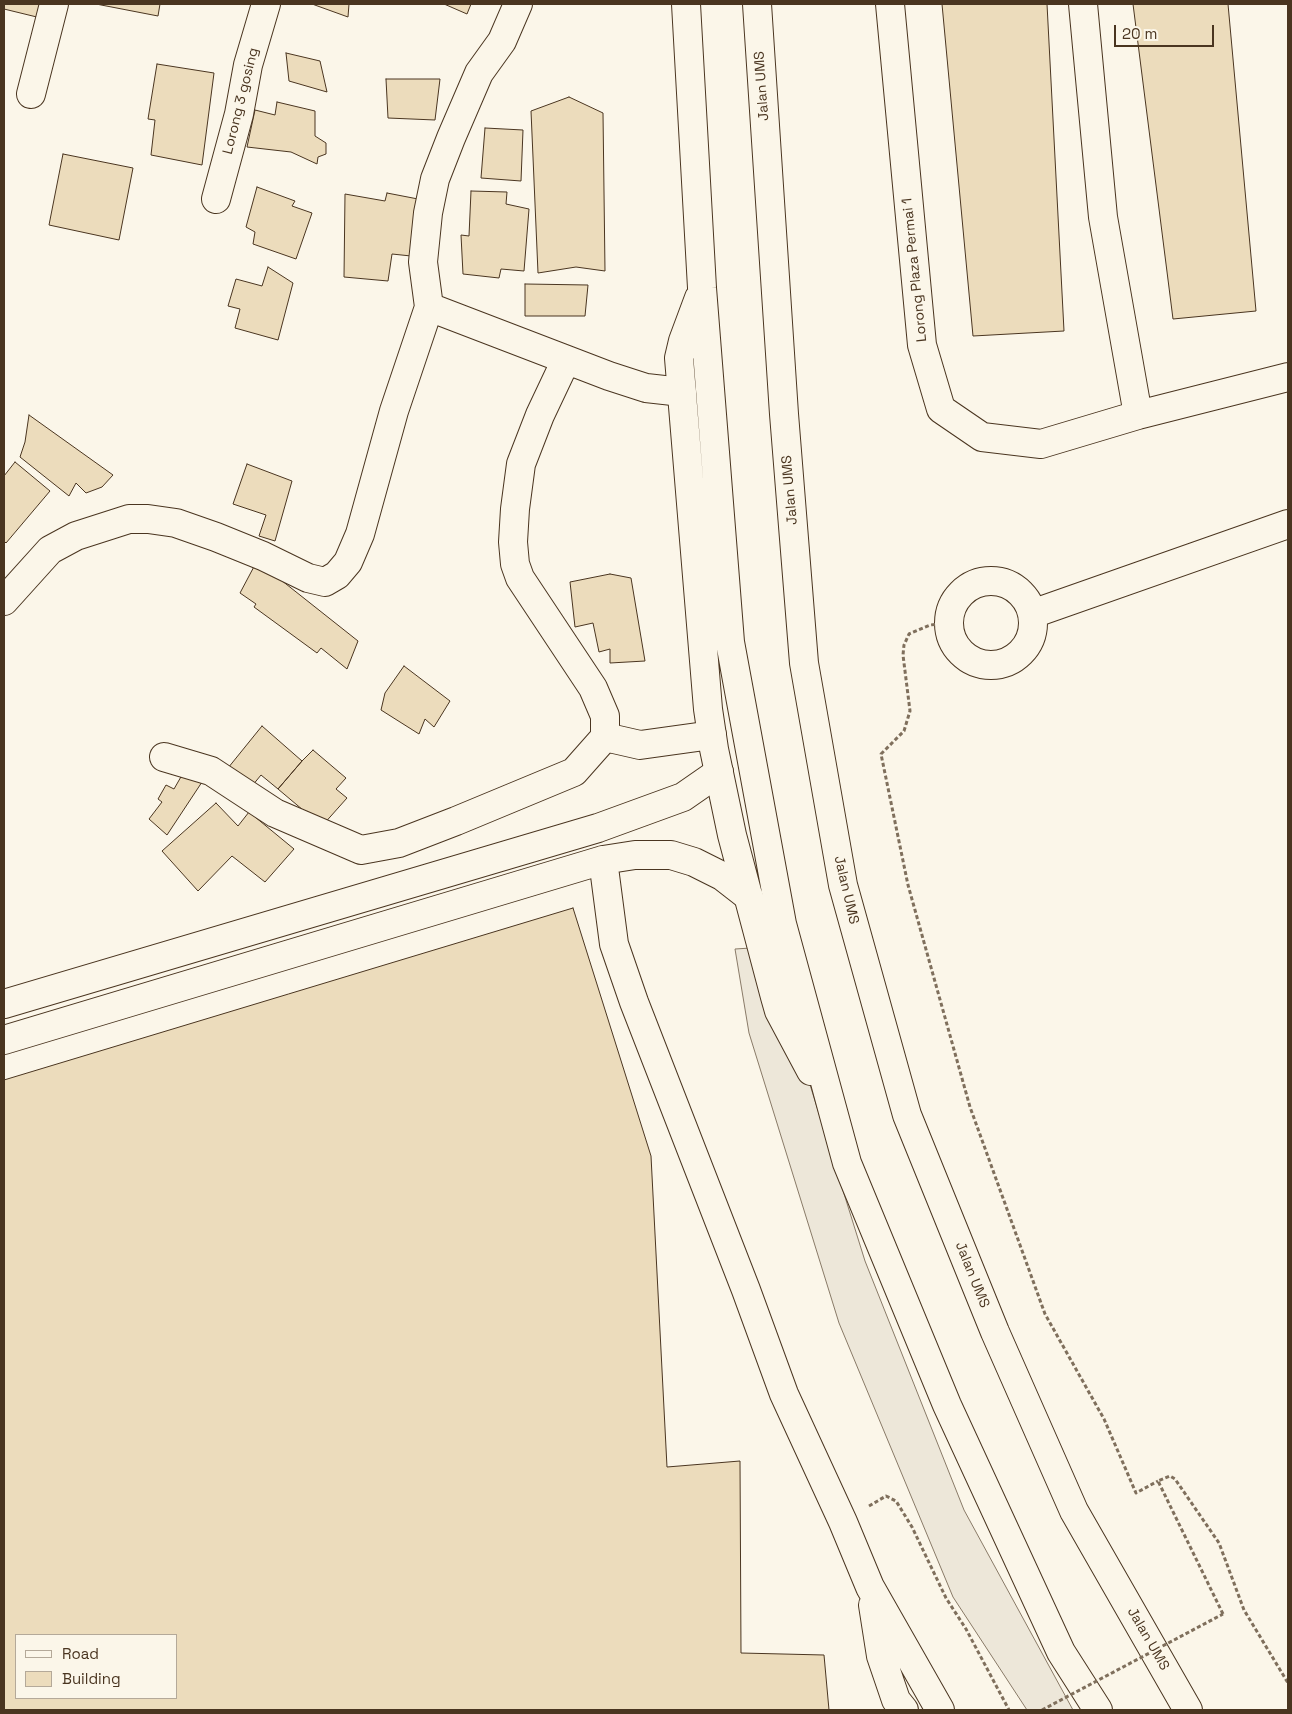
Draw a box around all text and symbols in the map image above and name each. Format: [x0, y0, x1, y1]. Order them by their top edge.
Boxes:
scale bar [1117, 15, 1217, 47]
text: 20 m [1122, 24, 1157, 43]
street label: Lorong 3 gosing [220, 46, 262, 156]
street label: Jalan UMS [751, 51, 773, 121]
street label: Lorong Plaza Permai 1 [899, 197, 931, 343]
street label: Jalan UMS [779, 455, 801, 525]
street label: Jalan UMS [830, 854, 862, 926]
street label: Jalan UMS [951, 1240, 993, 1310]
street label: Jalan UMS [1123, 1605, 1173, 1673]
legend [15, 1634, 178, 1699]
text: Road [62, 1644, 99, 1663]
text: Building [62, 1669, 121, 1688]

